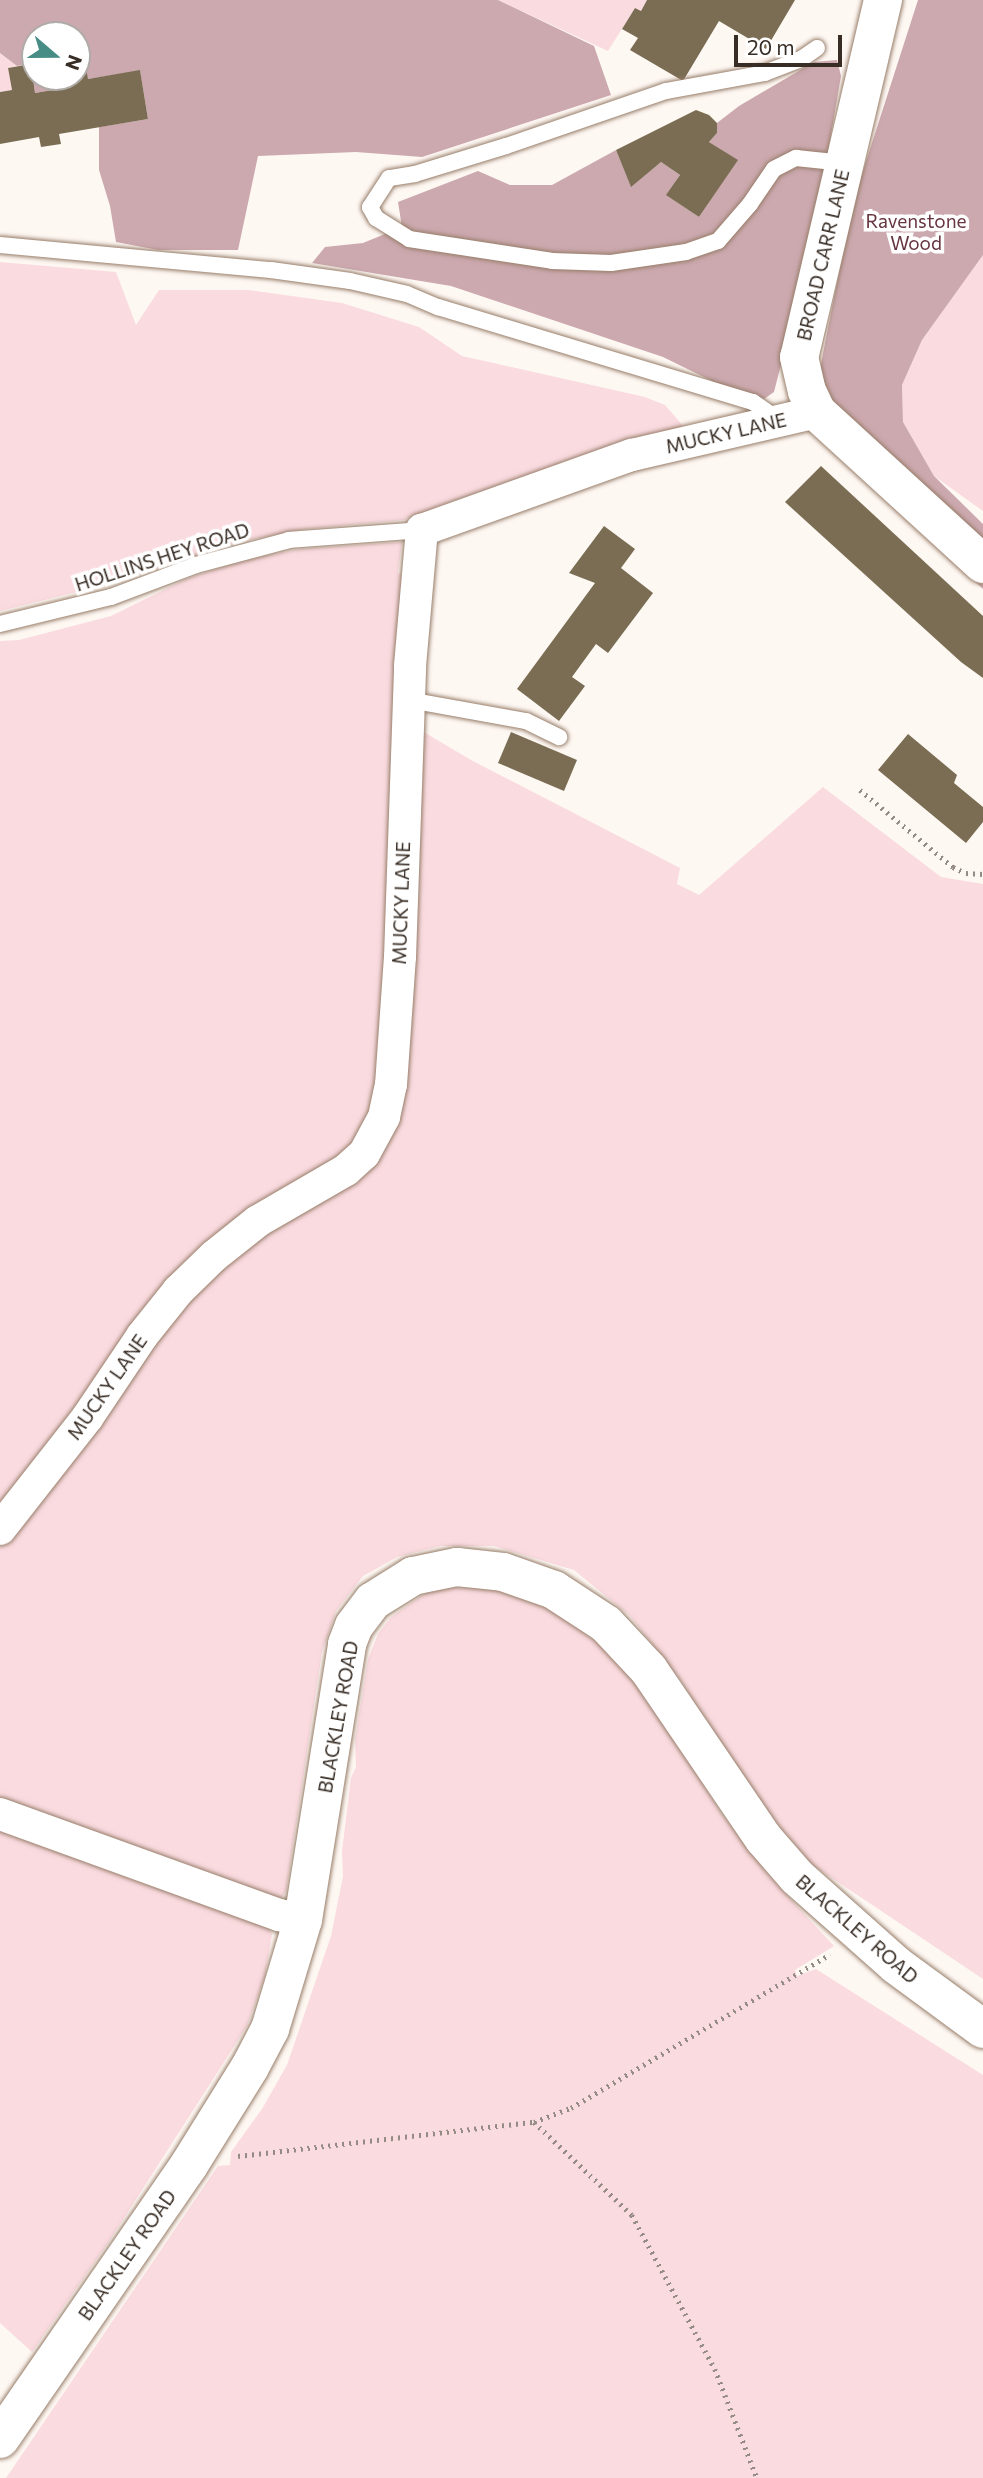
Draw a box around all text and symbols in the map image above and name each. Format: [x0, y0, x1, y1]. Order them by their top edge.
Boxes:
north arrow [21, 21, 91, 91]
scale bar [738, 21, 846, 65]
text: 20 m [747, 34, 795, 59]
text: N [61, 52, 88, 73]
street label: BROAD CARR LANE [792, 167, 854, 343]
park label: Ravenstone Wood [865, 210, 967, 254]
street label: MUCKY LANE [663, 408, 789, 458]
street label: HOLLINS HEY ROAD [72, 518, 252, 596]
street label: MUCKY LANE [387, 841, 415, 965]
street label: MUCKY LANE [62, 1330, 152, 1444]
street label: BLACKLEY ROAD [313, 1639, 363, 1795]
street label: BLACKLEY ROAD [791, 1870, 923, 1988]
street label: BLACKLEY ROAD [73, 2185, 181, 2325]

